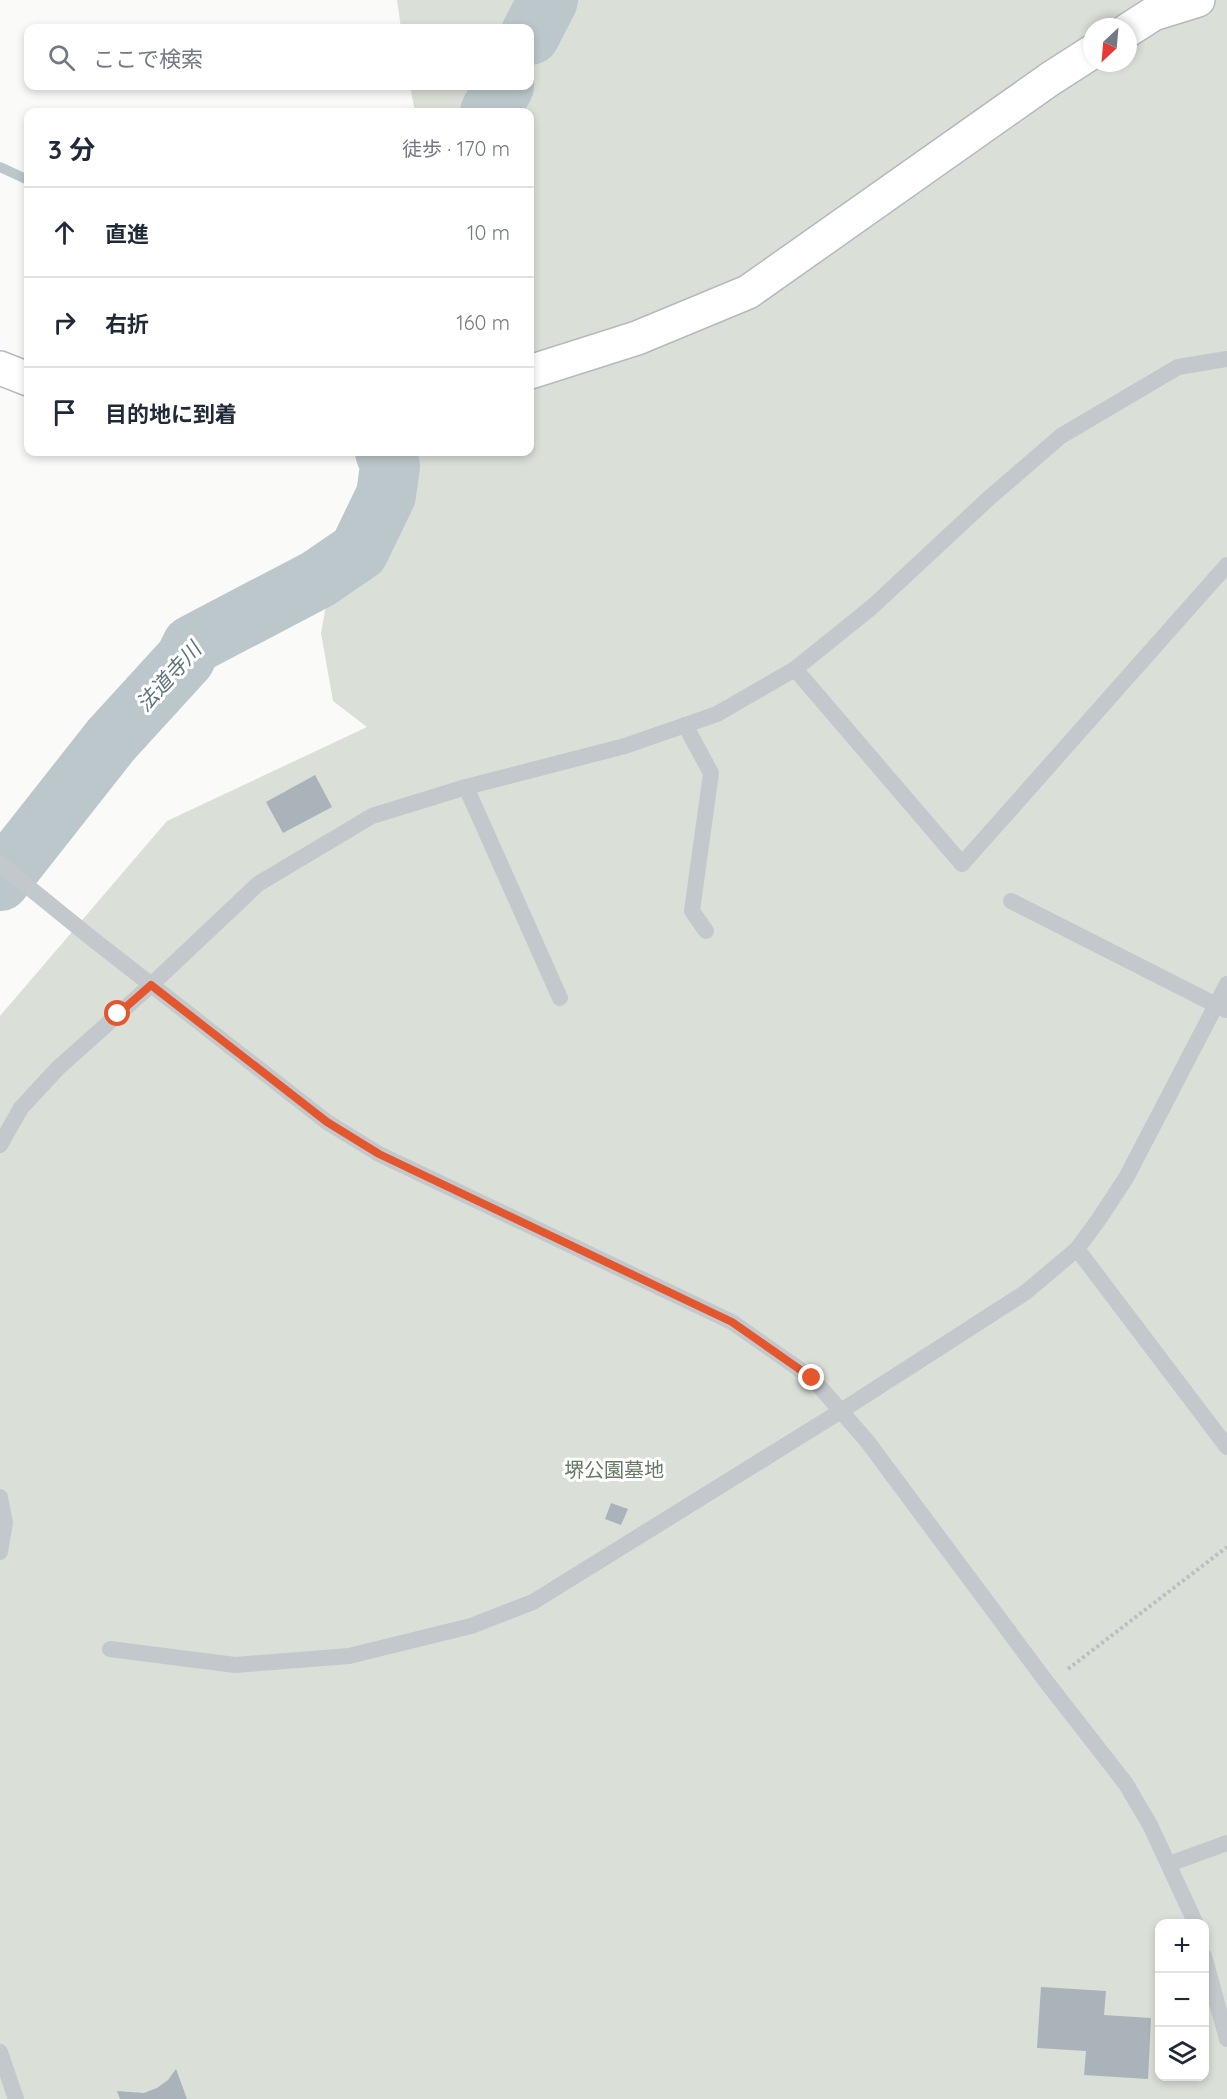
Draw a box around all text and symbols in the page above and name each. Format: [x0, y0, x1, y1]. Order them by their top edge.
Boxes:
north arrow [1083, 18, 1137, 72]
search box [24, 24, 534, 90]
icon: search [45, 41, 78, 74]
text: ここで検索 [93, 45, 203, 73]
text: 3 分 [48, 133, 95, 166]
text: 徒歩 · 170 m [402, 136, 510, 161]
icon: ahead [48, 216, 81, 249]
text: 直進 [105, 220, 149, 248]
text: 10 m [467, 220, 510, 245]
icon: right [48, 306, 81, 339]
text: 右折 [105, 310, 149, 338]
text: 160 m [456, 310, 510, 335]
icon: arrive [48, 396, 81, 429]
text: 目的地に到着 [105, 400, 237, 428]
water label: 法道寺川 [130, 635, 207, 716]
route start [104, 1000, 130, 1026]
route end [798, 1364, 824, 1390]
park label: 堺公園墓地 [564, 1457, 664, 1482]
map controls [1155, 1919, 1209, 2081]
button: + [1155, 1919, 1209, 1973]
button: − [1155, 1973, 1209, 2027]
button: layers [1155, 2027, 1209, 2081]

